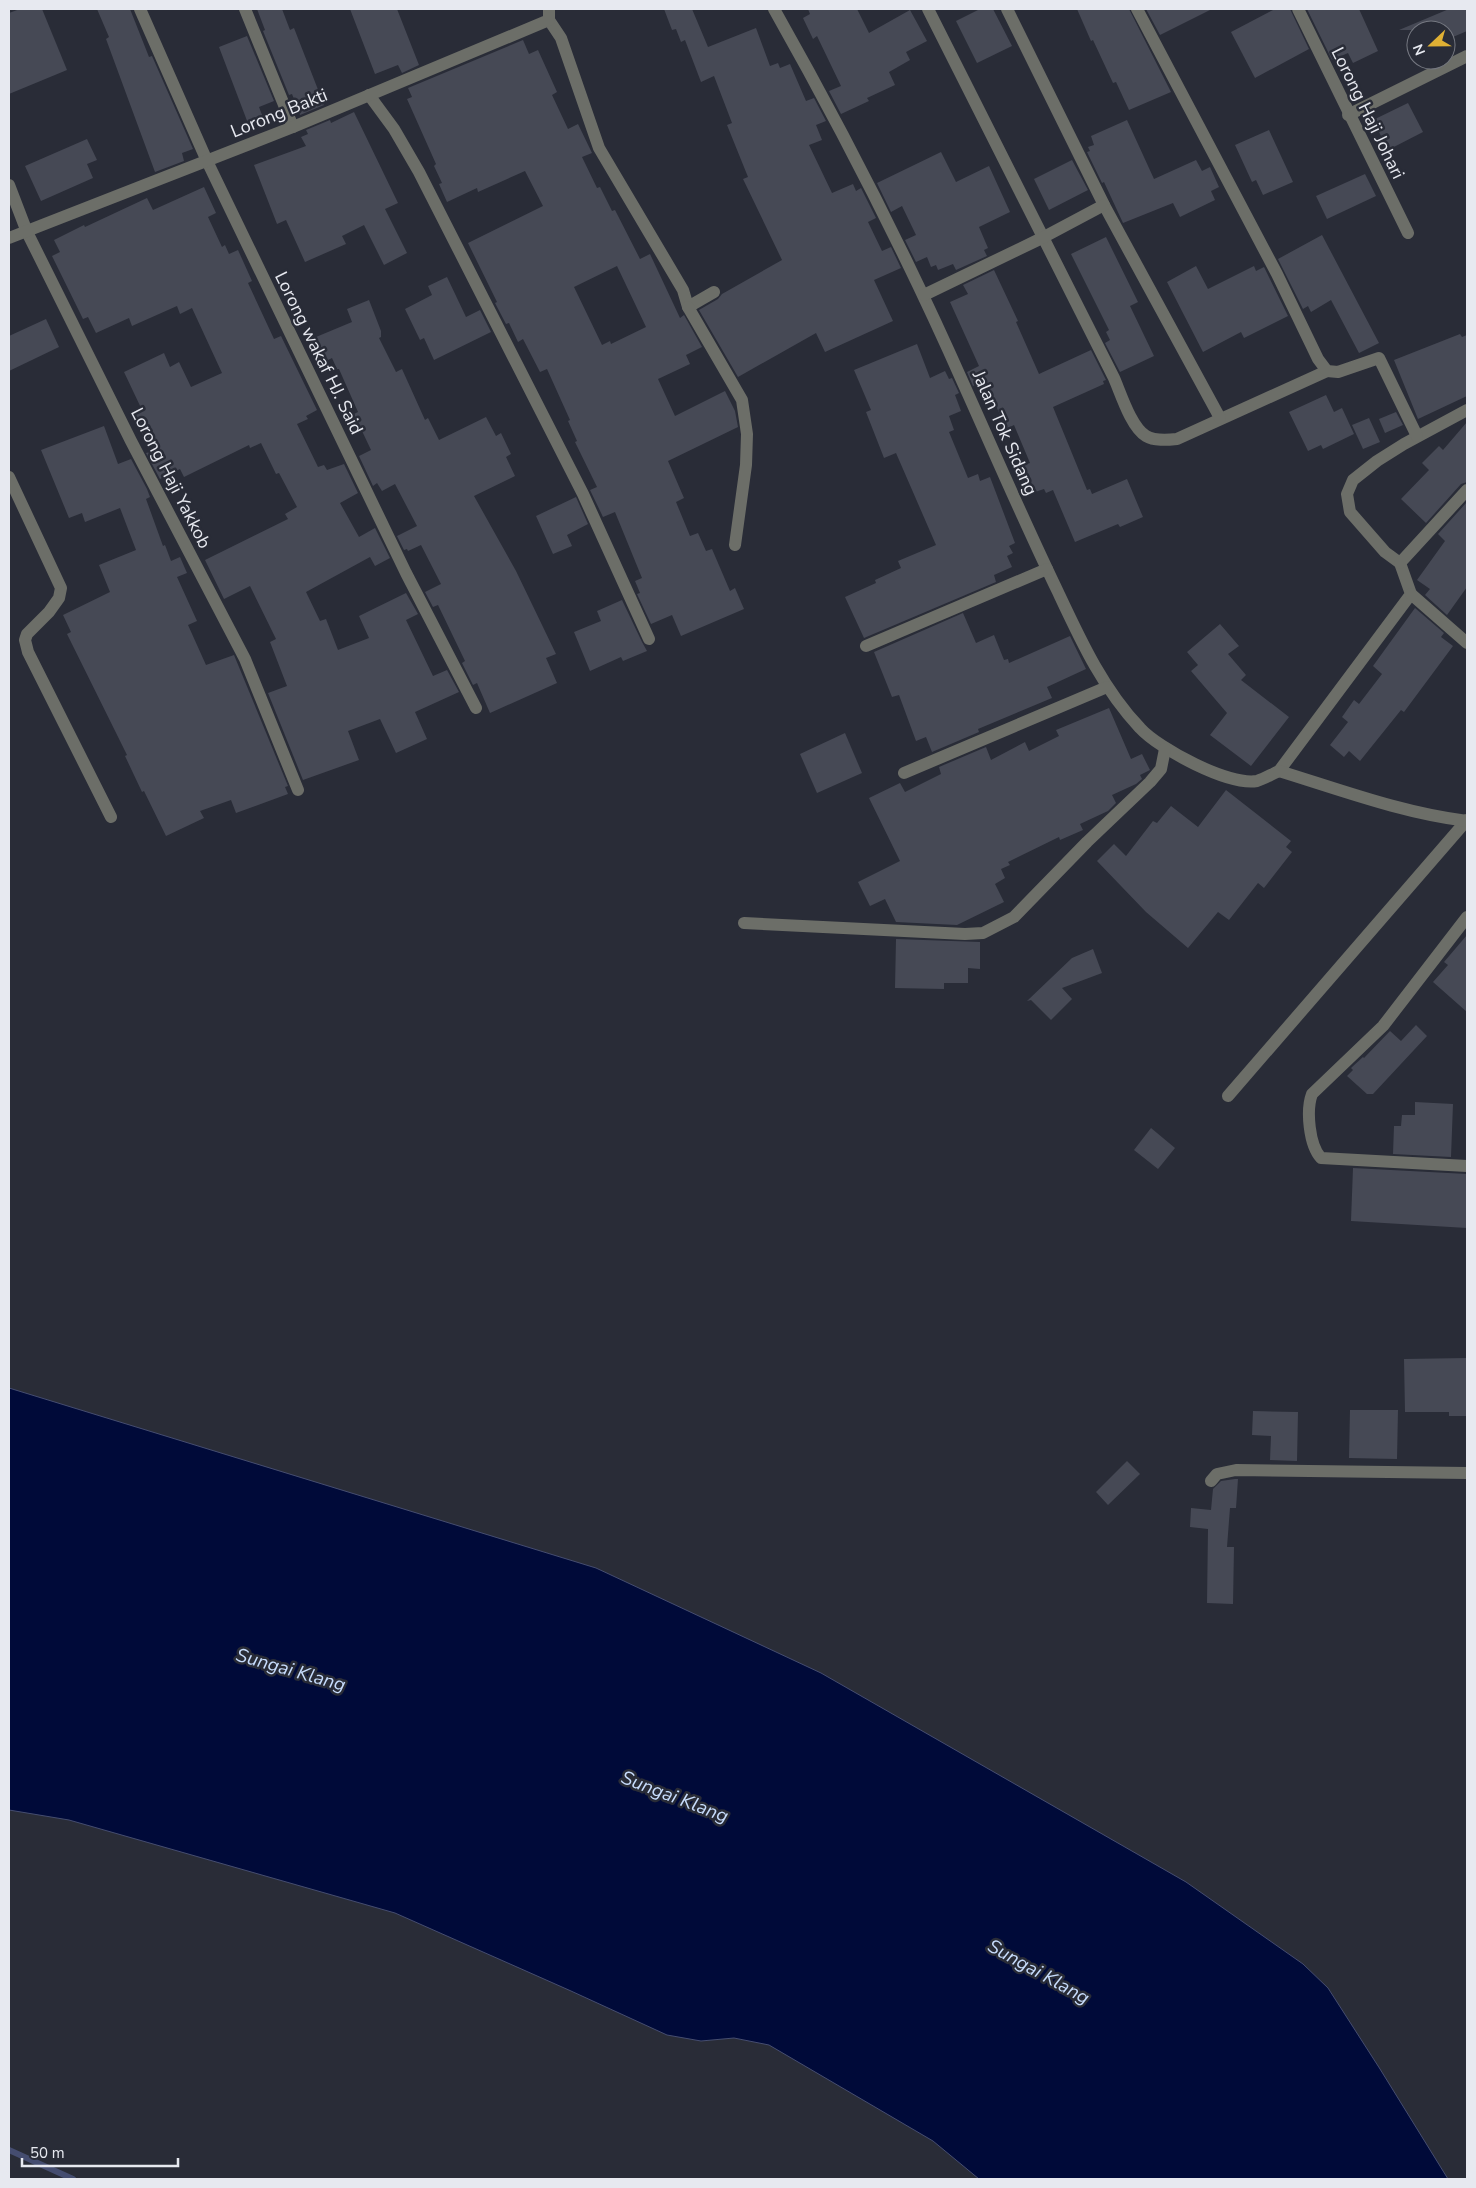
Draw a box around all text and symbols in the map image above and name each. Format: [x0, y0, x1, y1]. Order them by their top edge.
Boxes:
north arrow [1406, 20, 1456, 70]
text: N [1409, 41, 1430, 58]
street label: Lorong Haji Johari [1326, 43, 1410, 183]
street label: Lorong Bakti [227, 83, 331, 143]
street label: Lorong wakaf HJ. Said [269, 268, 369, 438]
street label: Jalan Tok Sidang [966, 366, 1043, 499]
street label: Lorong Haji Yakkob [125, 404, 217, 552]
water label: Sungai Klang [233, 1642, 349, 1698]
water label: Sungai Klang [617, 1765, 732, 1829]
water label: Sungai Klang [983, 1933, 1094, 2011]
scale bar [22, 2136, 179, 2168]
text: 50 m [30, 2143, 65, 2163]

